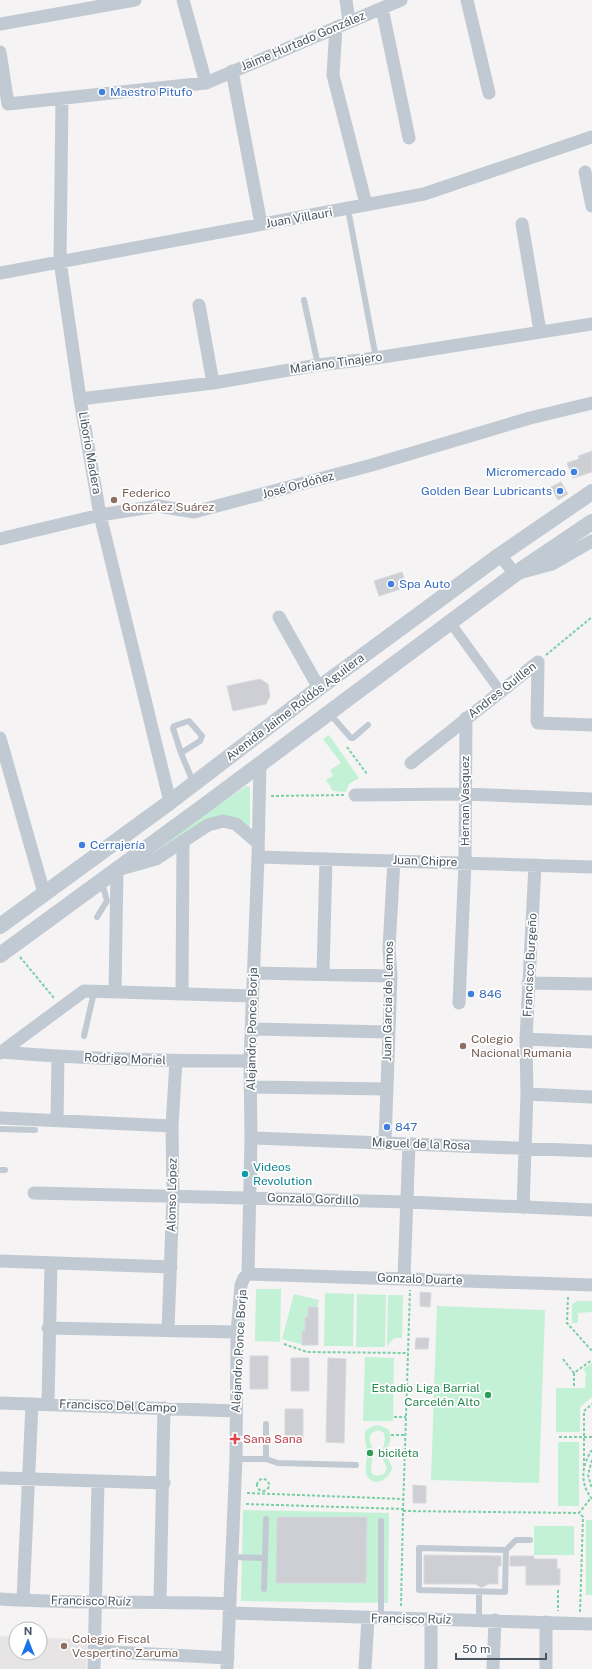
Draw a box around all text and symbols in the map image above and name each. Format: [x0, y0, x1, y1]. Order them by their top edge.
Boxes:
street label: Jaime Hurtado González [239, 8, 368, 74]
place label: Maestro Pitufo [110, 85, 193, 99]
marker: Maestro Pitufo [97, 87, 107, 97]
street label: Juan Villauri [265, 205, 333, 231]
street label: Mariano Tinajero [289, 350, 383, 376]
street label: Liborio Madera [76, 411, 104, 495]
place label: Micromercado [486, 465, 566, 479]
marker: Micromercado [569, 467, 579, 477]
street label: José Ordóñez [261, 469, 336, 501]
place label: Golden Bear Lubricants [421, 484, 552, 498]
place label: Federico González Suárez [122, 486, 215, 514]
marker: Golden Bear Lubricants [555, 486, 565, 496]
marker: Federico González Suárez [109, 495, 119, 505]
place label: Spa Auto [399, 577, 451, 591]
marker: Spa Auto [386, 579, 396, 589]
street label: Avenida Jaime Roldós Aguilera [223, 650, 367, 764]
street label: Andres Guillen [465, 659, 539, 721]
street label: Hernan Vasquez [458, 756, 472, 846]
place label: Cerrajería [90, 838, 145, 852]
marker: Cerrajería [77, 840, 87, 850]
street label: Juan Chipre [392, 853, 458, 869]
street label: Francisco Burgeño [520, 912, 540, 1017]
street label: Juan Garcia de Lemos [380, 941, 396, 1061]
street label: Alejandro Ponce Borja [244, 967, 260, 1091]
place label: 846 [479, 987, 502, 1001]
marker: 846 [466, 989, 476, 999]
place label: Colegio Nacional Rumania [471, 1032, 572, 1060]
marker: Colegio Nacional Rumania [458, 1041, 468, 1051]
street label: Rodrigo Moriel [84, 1051, 167, 1067]
place label: 847 [395, 1120, 418, 1134]
marker: 847 [382, 1122, 392, 1132]
street label: Miguel de la Rosa [372, 1135, 470, 1153]
street label: Alonso López [164, 1158, 180, 1232]
place label: Videos Revolution [253, 1160, 312, 1188]
marker: Videos Revolution [240, 1169, 250, 1179]
street label: Gonzalo Gordillo [267, 1190, 359, 1208]
street label: Gonzalo Duarte [377, 1271, 463, 1287]
street label: Alejandro Ponce Borja [229, 1289, 249, 1413]
place label: Estadio Liga Barrial Carcelén Alto [372, 1381, 480, 1409]
marker: Estadio Liga Barrial Carcelén Alto [483, 1390, 493, 1400]
street label: Francisco Del Campo [59, 1397, 177, 1415]
place label: Sana Sana [243, 1432, 302, 1446]
marker: Sana Sana [230, 1434, 240, 1444]
place label: bicileta [378, 1446, 419, 1460]
marker: bicileta [365, 1448, 375, 1458]
street label: Francisco Ruíz [51, 1593, 132, 1609]
street label: Francisco Ruíz [371, 1611, 452, 1627]
north arrow [8, 1621, 48, 1661]
text: N [24, 1625, 32, 1637]
place label: Colegio Fiscal Vespertino Zaruma [72, 1632, 178, 1660]
scale bar [456, 1635, 546, 1661]
marker: Colegio Fiscal Vespertino Zaruma [59, 1641, 69, 1651]
text: 50 m [462, 1642, 490, 1656]

